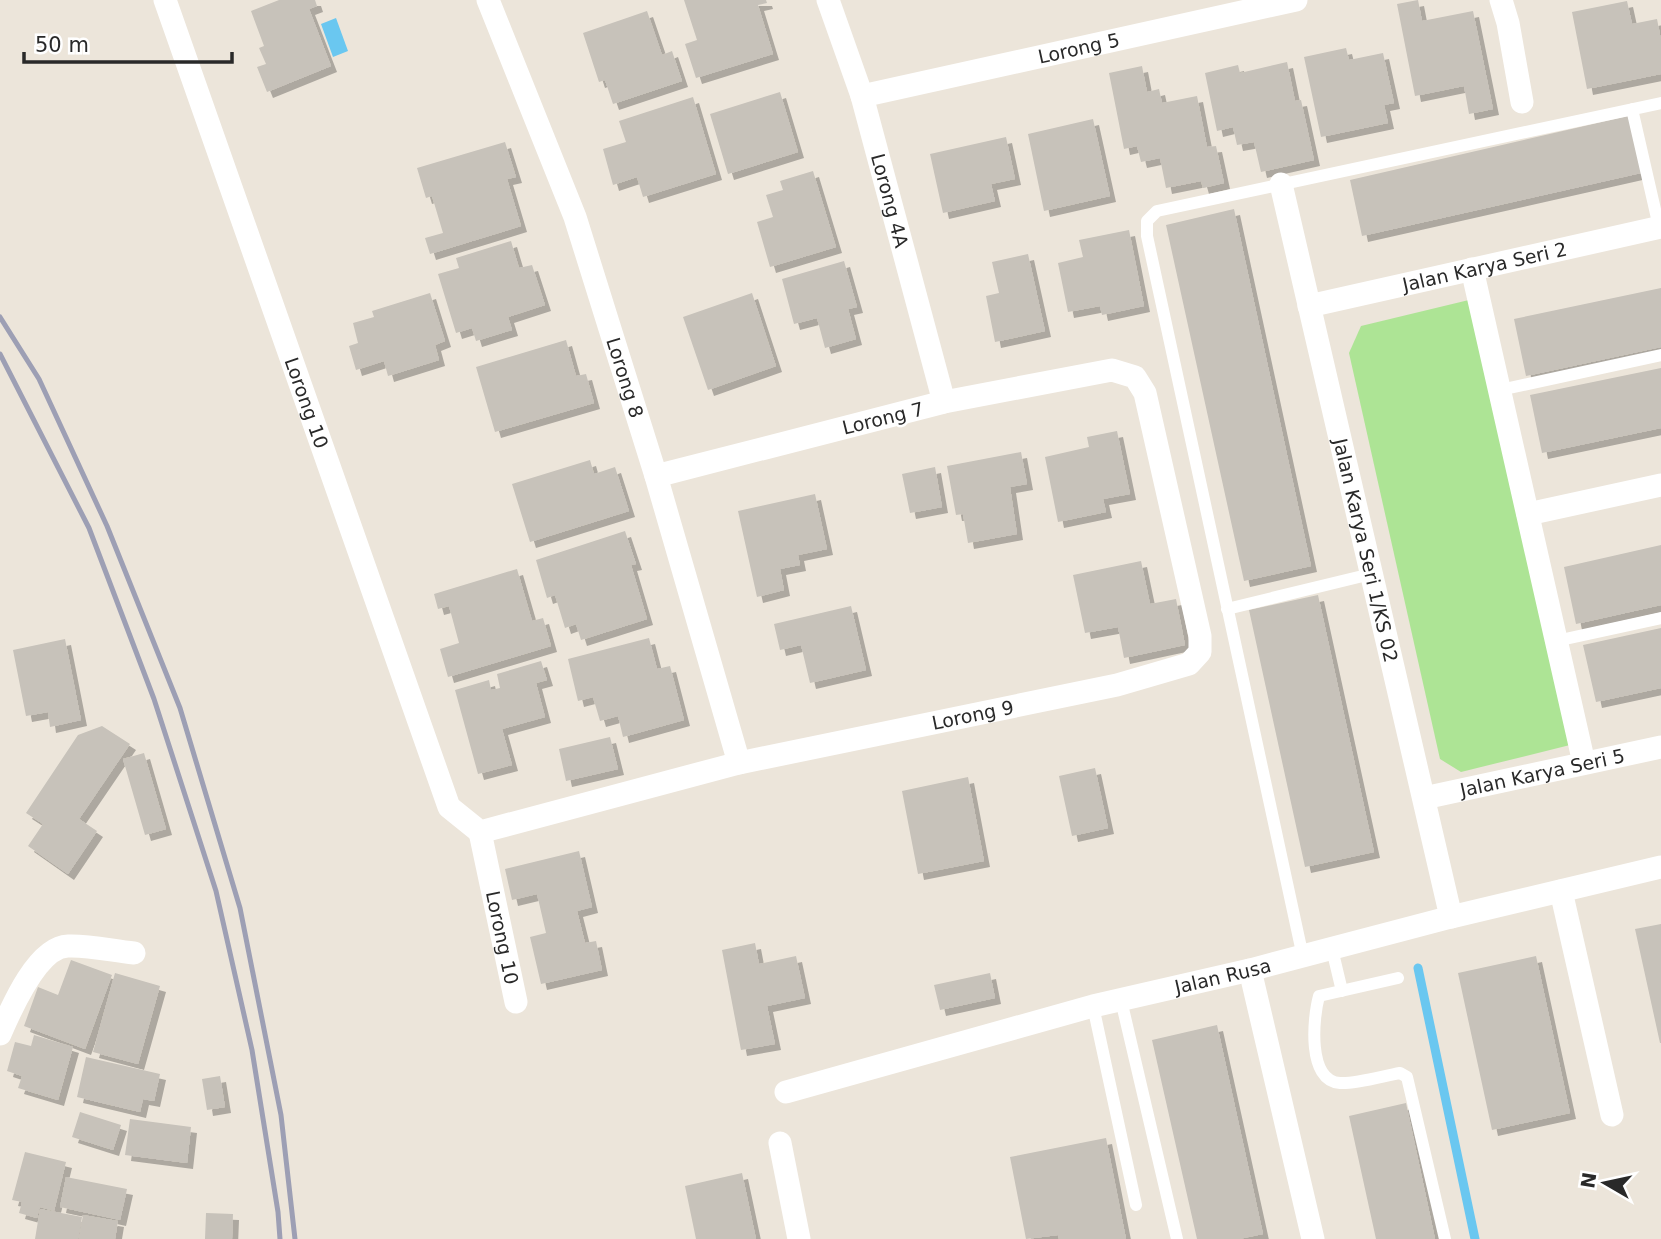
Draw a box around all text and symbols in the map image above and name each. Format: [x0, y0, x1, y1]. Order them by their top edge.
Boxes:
scale bar [24, 21, 233, 65]
street label: Lorong 5 [1036, 28, 1122, 68]
text: 50 m [35, 33, 89, 57]
street label: Lorong 4A [867, 151, 913, 250]
street label: Jalan Karya Seri 2 [1399, 237, 1569, 296]
street label: Lorong 8 [602, 335, 648, 421]
street label: Lorong 10 [281, 354, 333, 451]
street label: Lorong 7 [840, 397, 926, 439]
street label: Jalan Karya Seri 1/KS 02 [1329, 435, 1403, 664]
street label: Lorong 9 [930, 696, 1016, 734]
street label: Jalan Karya Seri 5 [1457, 744, 1627, 801]
street label: Lorong 10 [482, 889, 523, 987]
street label: Jalan Rusa [1171, 954, 1273, 998]
north arrow [1570, 1148, 1640, 1218]
text: N [1576, 1171, 1600, 1190]

